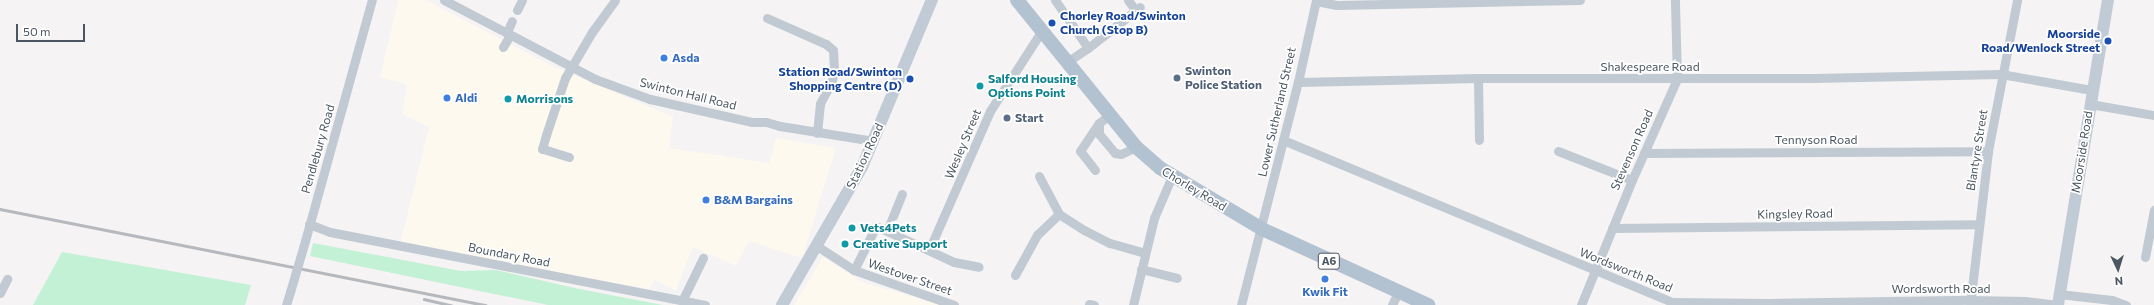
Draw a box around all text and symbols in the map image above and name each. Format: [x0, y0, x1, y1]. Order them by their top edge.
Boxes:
place label: Chorley Road/Swinton Church (Stop B) [1060, 9, 1186, 37]
scale bar [18, 16, 87, 42]
marker: Chorley Road/Swinton Church (Stop B) [1047, 18, 1057, 28]
text: 50 m [23, 24, 51, 38]
place label: Moorside Road/Wenlock Street [1981, 27, 2100, 55]
marker: Moorside Road/Wenlock Street [2103, 36, 2113, 46]
street label: Lower Sutherland Street [1255, 46, 1299, 178]
place label: Asda [672, 51, 700, 65]
marker: Asda [659, 53, 669, 63]
street label: Shakespeare Road [1600, 60, 1700, 74]
place label: Swinton Police Station [1185, 64, 1262, 92]
place label: Station Road/Swinton Shopping Centre (D) [779, 65, 902, 93]
place label: Salford Housing Options Point [988, 72, 1076, 100]
marker: Swinton Police Station [1172, 73, 1182, 83]
marker: Station Road/Swinton Shopping Centre (D) [905, 74, 915, 84]
street label: Swinton Hall Road [638, 75, 738, 113]
marker: Salford Housing Options Point [975, 81, 985, 91]
place label: Aldi [455, 91, 477, 105]
place label: Morrisons [516, 92, 573, 106]
marker: Aldi [442, 93, 452, 103]
marker: Morrisons [503, 94, 513, 104]
street label: Pendlebury Road [298, 103, 338, 195]
street label: Wesley Street [942, 107, 984, 181]
street label: Stevenson Road [1608, 107, 1656, 193]
street label: Blantyre Street [1963, 108, 1991, 192]
street label: Moorside Road [2068, 110, 2096, 194]
place label: Start [1015, 111, 1043, 125]
marker: Start [1002, 113, 1012, 123]
street label: Station Road [844, 121, 886, 191]
street label: Tennyson Road [1775, 133, 1857, 147]
street label: Chorley Road [1159, 164, 1229, 214]
place label: B&M Bargains [714, 193, 793, 207]
marker: B&M Bargains [701, 195, 711, 205]
street label: Kingsley Road [1757, 206, 1833, 222]
place label: Vets4Pets [860, 221, 917, 235]
marker: Vets4Pets [847, 223, 857, 233]
place label: Creative Support [853, 237, 947, 251]
marker: Creative Support [840, 239, 850, 249]
street label: Boundary Road [467, 240, 551, 270]
street label: Wordsworth Road [1577, 245, 1675, 295]
north arrow [2098, 249, 2138, 289]
road number: A6 [1317, 252, 1341, 270]
street label: Westover Street [866, 256, 954, 298]
marker: Kwik Fit [1320, 274, 1330, 284]
text: N [2114, 275, 2123, 288]
street label: Wordsworth Road [1892, 282, 1990, 296]
place label: Kwik Fit [1302, 285, 1348, 299]

